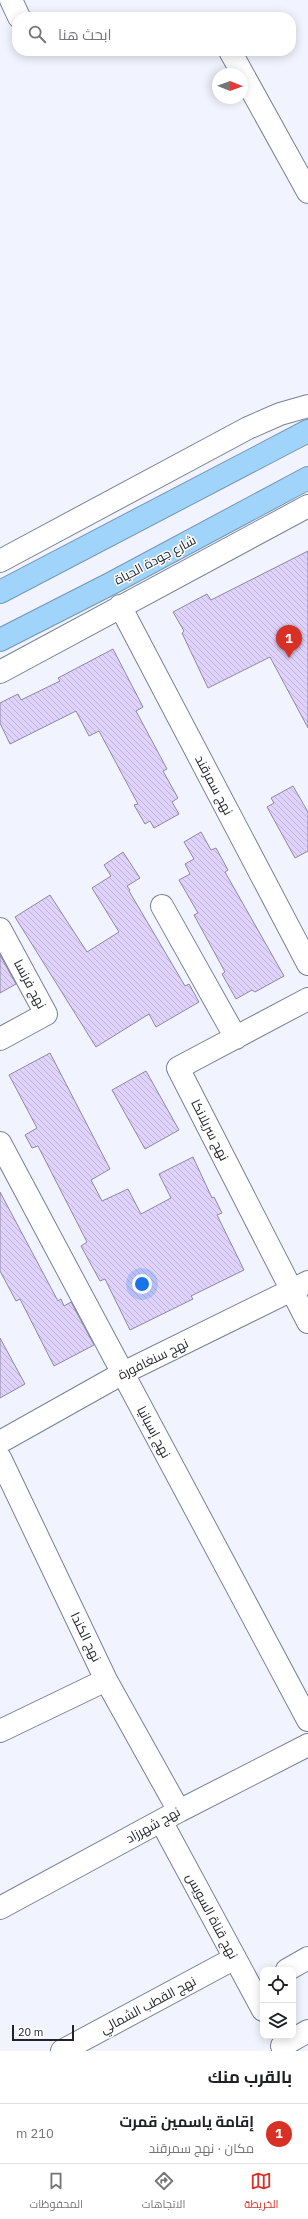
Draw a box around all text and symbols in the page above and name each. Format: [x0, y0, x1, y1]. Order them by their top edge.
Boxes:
search box [12, 12, 296, 56]
icon: search [26, 23, 48, 45]
text: ابحث هنا [58, 25, 112, 44]
north arrow [212, 68, 248, 104]
street label: شارع جودة الحياة [111, 531, 199, 589]
pin: 1 [276, 625, 302, 658]
street label: نهج سمرقند [191, 752, 237, 818]
street label: نهج فرنسا [10, 956, 50, 1012]
street label: نهج سريلانكا [187, 1096, 233, 1164]
your location [132, 1274, 152, 1294]
street label: نهج سنغافورة [115, 1335, 191, 1383]
street label: نهج إسبانيا [133, 1403, 175, 1461]
street label: نهج الكندا [67, 1609, 105, 1665]
street label: نهج شهرزاد [123, 1803, 183, 1847]
street label: نهج قناة السويس [182, 1870, 242, 1962]
map controls [260, 1967, 296, 2039]
button: locate [260, 1967, 296, 2003]
street label: نهج القطب الشمالي [97, 1973, 200, 2039]
button: layers [260, 2003, 296, 2039]
scale bar [12, 2023, 74, 2042]
text: 20 m [18, 2025, 43, 2039]
text: بالقرب منك [208, 2066, 292, 2088]
text: إقامة ياسمين قمرت [120, 2112, 254, 2131]
text: 210 m [16, 2125, 54, 2142]
text: 1 [275, 2125, 283, 2142]
text: مكان · نهج سمرقند [149, 2140, 254, 2157]
tab: المحفوظات [29, 2170, 83, 2214]
tab: الاتجاهات [142, 2170, 185, 2214]
tab: الخريطة [244, 2170, 279, 2214]

